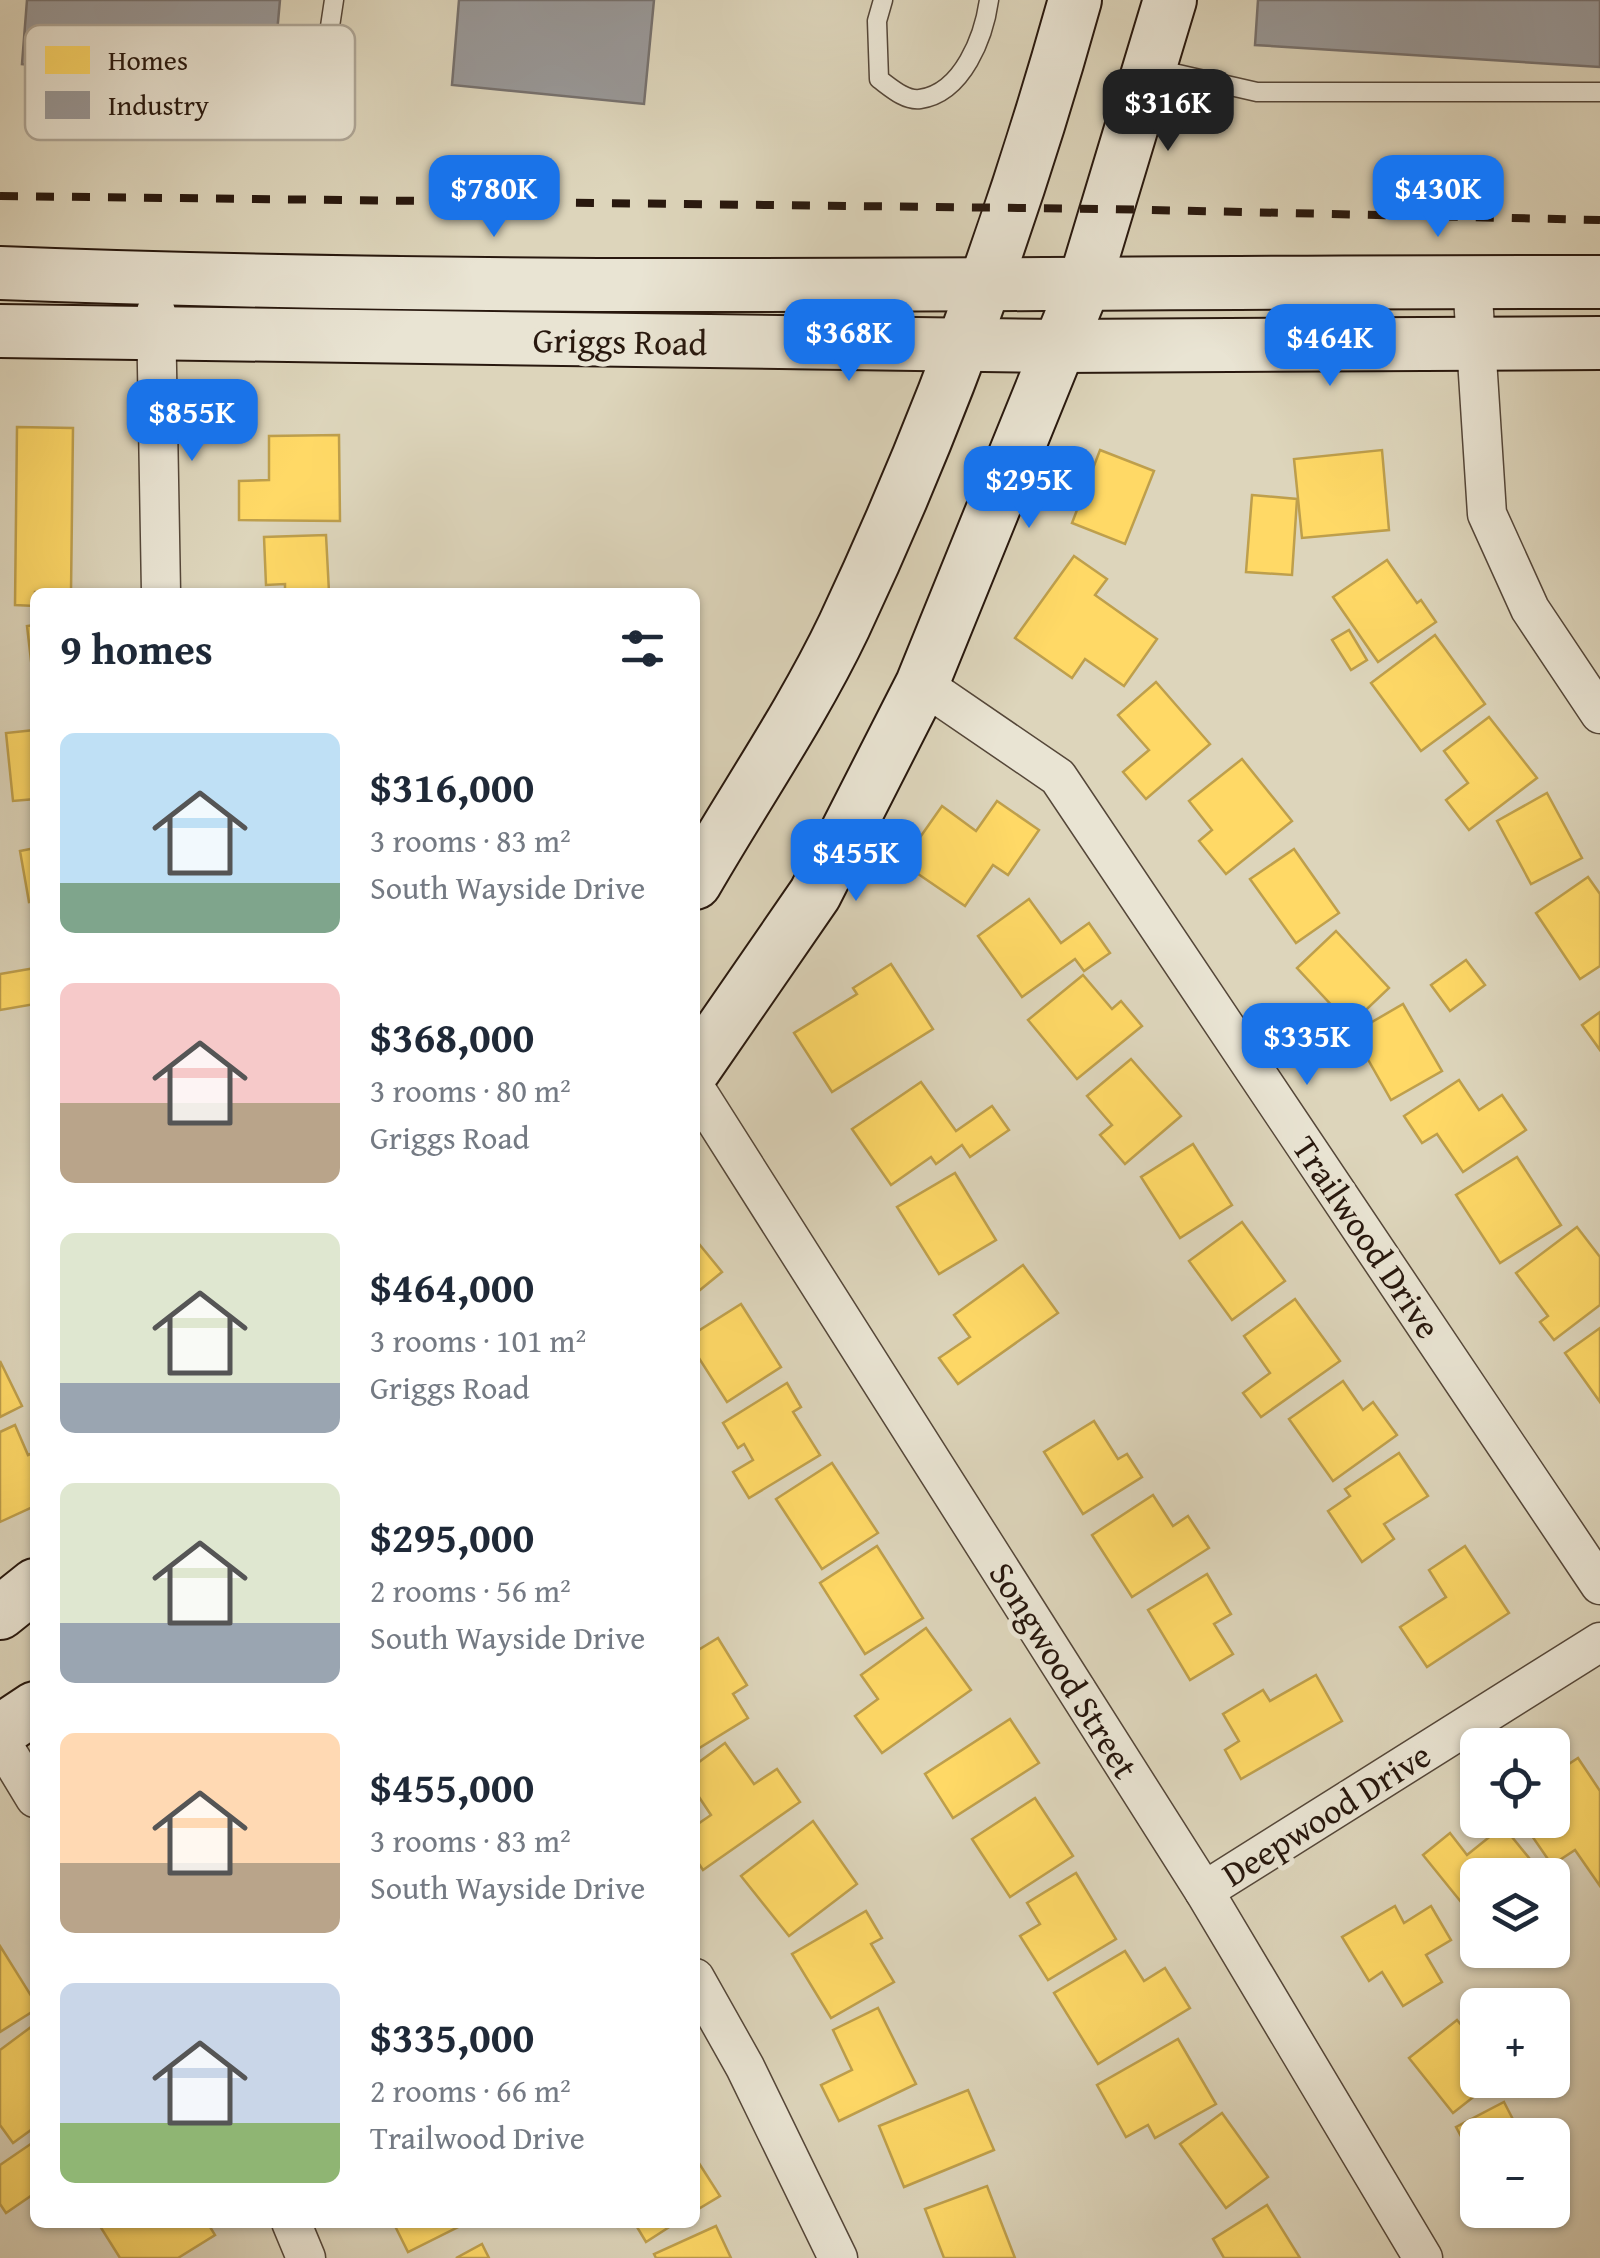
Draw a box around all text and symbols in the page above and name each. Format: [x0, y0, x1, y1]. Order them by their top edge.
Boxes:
legend [25, 25, 355, 140]
text: Homes [108, 39, 188, 80]
pin: $316K [1098, 69, 1238, 154]
text: $316K [1125, 78, 1211, 125]
text: Industry [108, 84, 209, 125]
pin: $780K [424, 155, 564, 240]
pin: $430K [1368, 155, 1508, 240]
text: $780K [451, 164, 537, 211]
text: $430K [1395, 164, 1481, 211]
pin: $368K [779, 299, 919, 384]
pin: $464K [1260, 304, 1400, 389]
text: $368K [806, 308, 892, 355]
text: $464K [1287, 313, 1373, 360]
street label: Griggs Road [532, 314, 708, 368]
pin: $855K [122, 379, 262, 464]
text: $855K [149, 388, 235, 435]
pin: $295K [959, 446, 1099, 531]
text: $295K [986, 455, 1072, 502]
text: 9 homes [60, 618, 213, 679]
icon: filters [615, 621, 670, 676]
text: $316,000 [370, 756, 534, 817]
icon: home [140, 773, 260, 893]
text: 3 rooms · 83 m² [370, 817, 571, 864]
pin: $455K [786, 819, 926, 904]
text: $455K [813, 828, 899, 875]
text: South Wayside Drive [370, 864, 645, 911]
pin: $335K [1237, 1003, 1377, 1088]
text: $368,000 [370, 1006, 534, 1067]
text: $335K [1264, 1012, 1350, 1059]
icon: home [140, 1023, 260, 1143]
text: 3 rooms · 80 m² [370, 1067, 571, 1114]
text: Griggs Road [370, 1114, 530, 1161]
street label: Trailwood Drive [1280, 1125, 1454, 1349]
text: $464,000 [370, 1256, 534, 1317]
icon: home [140, 1273, 260, 1393]
text: 3 rooms · 101 m² [370, 1317, 586, 1364]
text: Griggs Road [370, 1364, 530, 1411]
text: $295,000 [370, 1506, 534, 1567]
icon: home [140, 1523, 260, 1643]
street label: Songwood Street [977, 1552, 1151, 1788]
text: 2 rooms · 56 m² [370, 1567, 571, 1614]
text: South Wayside Drive [370, 1614, 645, 1661]
map controls [1460, 1728, 1570, 2228]
button: locate [1460, 1728, 1570, 1838]
street label: Deepwood Drive [1212, 1729, 1440, 1899]
text: $455,000 [370, 1756, 534, 1817]
icon: home [140, 1773, 260, 1893]
text: 3 rooms · 83 m² [370, 1817, 571, 1864]
button: layers [1460, 1858, 1570, 1968]
text: South Wayside Drive [370, 1864, 645, 1911]
button: + [1460, 1988, 1570, 2098]
text: $335,000 [370, 2006, 534, 2067]
icon: home [140, 2023, 260, 2143]
text: 2 rooms · 66 m² [370, 2067, 571, 2114]
text: Trailwood Drive [370, 2114, 585, 2161]
button: − [1460, 2118, 1570, 2228]

